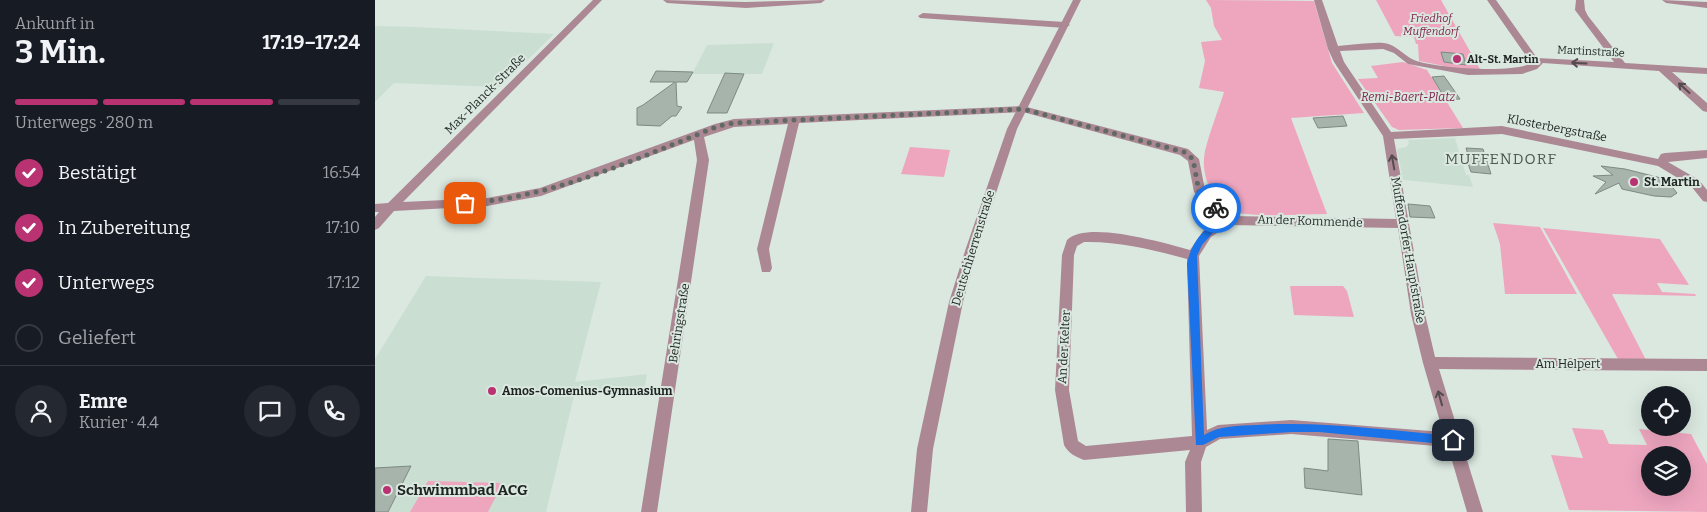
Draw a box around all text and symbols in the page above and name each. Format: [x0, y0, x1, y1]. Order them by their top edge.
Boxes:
park label: Friedhof Muffendorf [1403, 12, 1460, 38]
text: Ankunft in [15, 14, 95, 33]
text: 17:19–17:24 [262, 31, 360, 54]
text: 3 Min. [15, 33, 106, 71]
street label: Martinstraße [1557, 43, 1625, 60]
street label: Max-Planck-Straße [442, 51, 528, 137]
marker: Alt-St. Martin [1451, 53, 1463, 65]
place label: Alt-St. Martin [1467, 53, 1539, 66]
one-way arrow [1571, 58, 1587, 68]
one-way arrow [1678, 82, 1691, 94]
park label: Remi-Baert-Platz [1361, 90, 1455, 104]
street label: Klosterbergstraße [1506, 111, 1608, 145]
text: Unterwegs · 280 m [15, 113, 153, 132]
district label: MUFFENDORF [1445, 150, 1557, 168]
one-way arrow [1387, 155, 1397, 171]
icon: check [15, 159, 43, 187]
text: Bestätigt [58, 161, 137, 184]
text: 16:54 [323, 163, 360, 182]
place label: St. Martin [1644, 175, 1700, 189]
street label: Muffendorfer Hauptstraße [1388, 176, 1428, 324]
marker: St. Martin [1628, 176, 1640, 188]
pin [444, 182, 486, 224]
courier [1191, 183, 1241, 233]
icon: bag [451, 189, 479, 217]
street label: Deutschherrenstraße [949, 189, 997, 307]
icon: bike [1202, 194, 1230, 222]
street label: An der Kommende [1257, 212, 1363, 230]
icon: check [15, 214, 43, 242]
text: In Zubereitung [58, 216, 190, 239]
text: 17:10 [326, 218, 360, 237]
icon: check [15, 269, 43, 297]
text: Unterwegs [58, 271, 155, 294]
text: 17:12 [327, 273, 360, 292]
street label: Behringstraße [666, 282, 692, 364]
street label: An der Kelter [1055, 309, 1073, 384]
text: Geliefert [58, 326, 136, 349]
street label: Am Helpert [1536, 357, 1601, 371]
place label: Amos-Comenius-Gymnasium [502, 384, 673, 398]
button: person [15, 385, 67, 437]
button: chat [244, 385, 296, 437]
button: phone [308, 385, 360, 437]
marker: Amos-Comenius-Gymnasium [486, 385, 498, 397]
map controls [1641, 386, 1691, 496]
button: locate [1641, 386, 1691, 436]
text: Emre [79, 390, 128, 413]
one-way arrow [1435, 391, 1445, 407]
text: Kurier · 4.4 [79, 413, 159, 432]
pin [1432, 419, 1474, 461]
icon: home [1439, 426, 1467, 454]
button: layers [1641, 446, 1691, 496]
place label: Schwimmbad ACG [397, 481, 528, 499]
marker: Schwimmbad ACG [381, 484, 393, 496]

